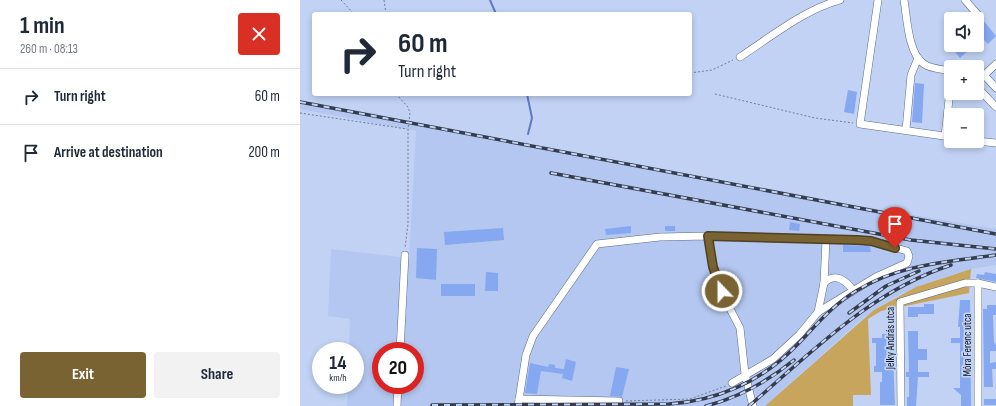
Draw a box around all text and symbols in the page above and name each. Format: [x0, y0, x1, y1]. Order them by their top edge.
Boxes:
text: 1 min [20, 11, 65, 40]
map controls [944, 12, 984, 148]
button: sound [944, 12, 984, 52]
button: close [238, 13, 280, 55]
text: 60 m [398, 27, 447, 60]
icon: right [332, 28, 384, 80]
text: 260 m · 08:13 [20, 41, 78, 57]
button: + [944, 60, 984, 100]
text: Turn right [398, 61, 456, 82]
icon: right [20, 86, 42, 108]
text: Turn right [54, 87, 106, 106]
text: 60 m [255, 87, 280, 106]
button: − [944, 108, 984, 148]
icon: arrive [20, 142, 42, 164]
text: Arrive at destination [54, 143, 163, 162]
text: 200 m [248, 143, 280, 162]
pin [878, 207, 912, 248]
icon: arrive [884, 213, 906, 235]
position arrow [701, 270, 743, 312]
street label: Jelky András utca [884, 307, 897, 370]
street label: Móra Ferenc utca [961, 313, 974, 377]
speed limit sign: 20 [372, 342, 424, 394]
text: 14 [329, 351, 347, 375]
button: Exit [20, 352, 146, 398]
button: Share [154, 352, 280, 398]
text: km/h [329, 372, 347, 384]

